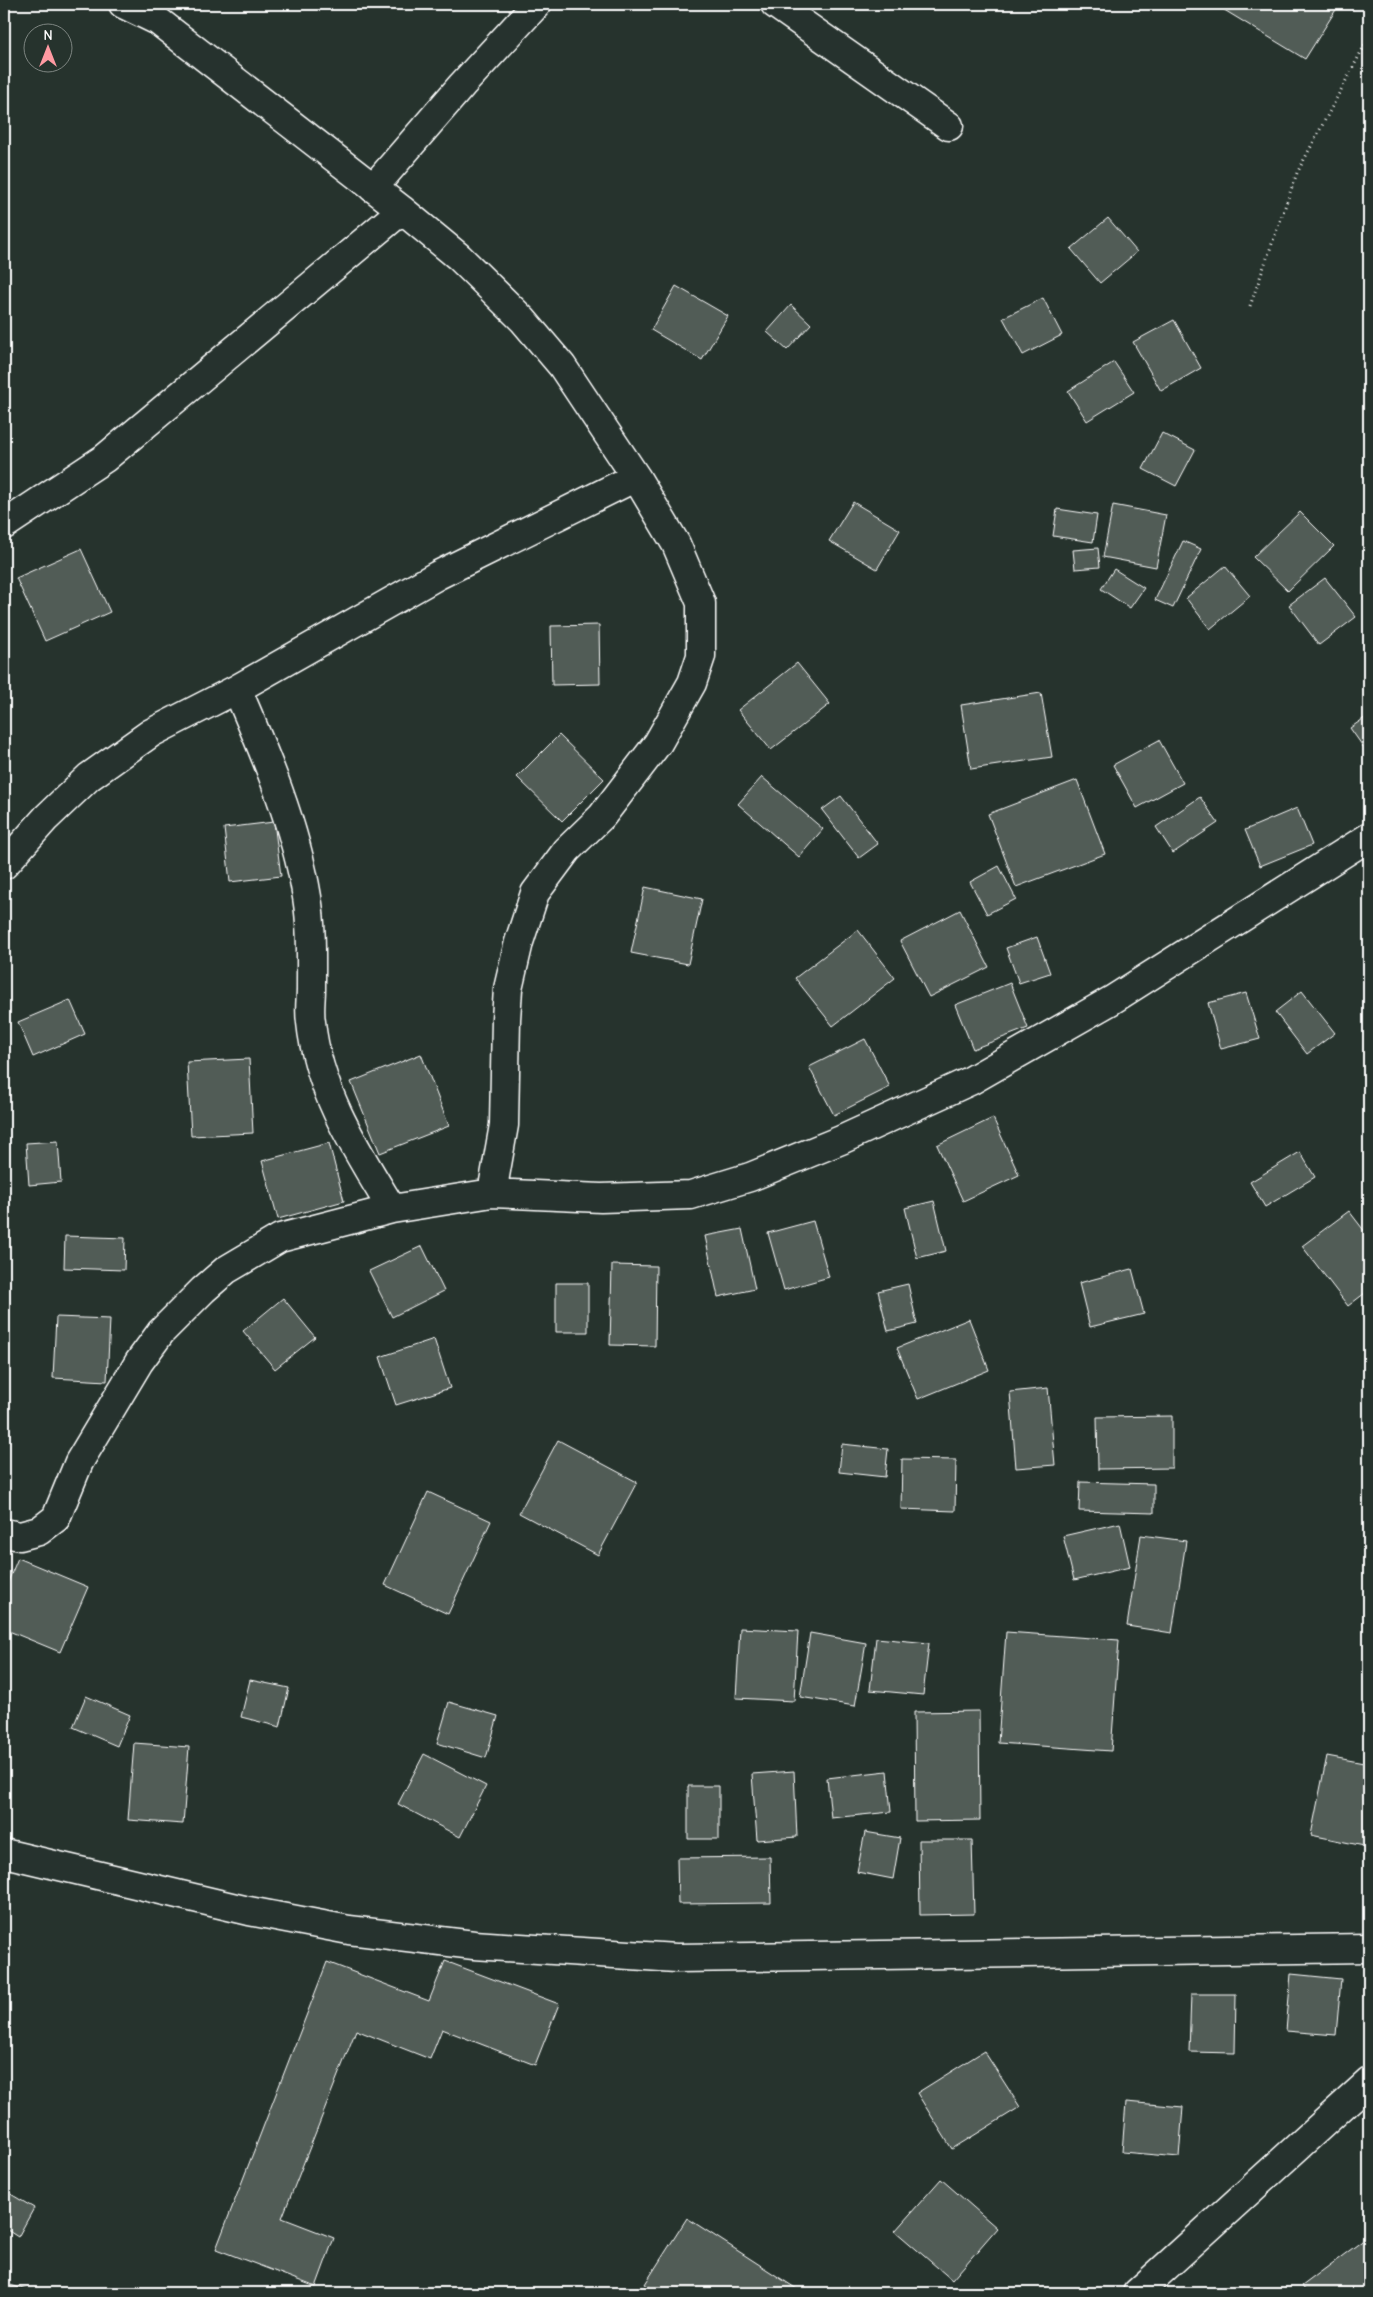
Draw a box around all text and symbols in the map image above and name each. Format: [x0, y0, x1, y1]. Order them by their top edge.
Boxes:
north arrow [22, 22, 72, 72]
text: N [43, 27, 53, 44]

